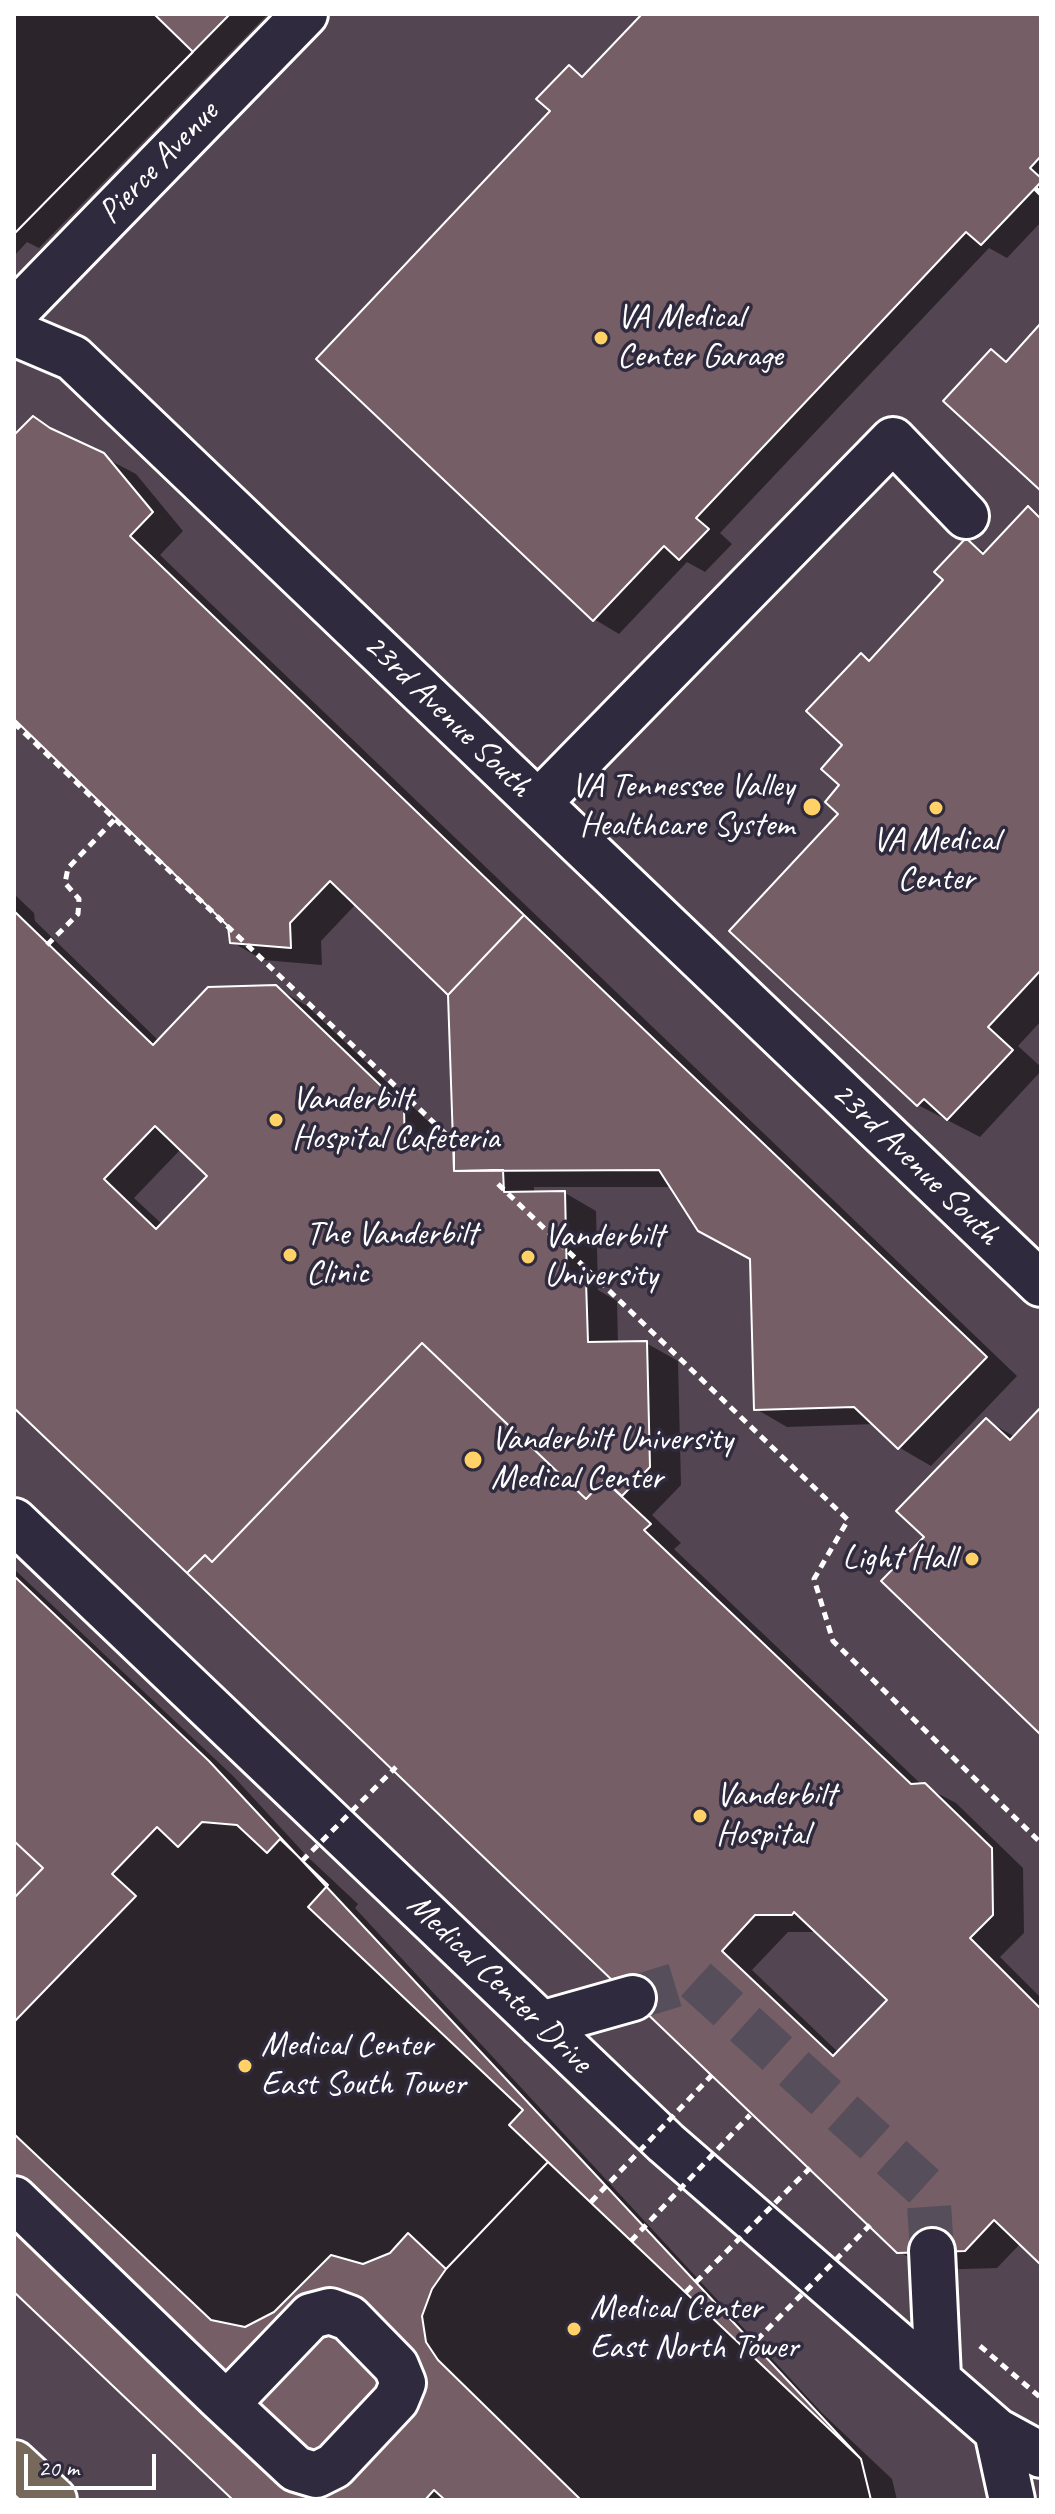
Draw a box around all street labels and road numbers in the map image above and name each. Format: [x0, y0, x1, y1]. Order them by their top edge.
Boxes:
street label: Pierce Avenue [90, 93, 228, 233]
street label: 23rd Avenue South [354, 626, 540, 806]
street label: 23rd Avenue South [822, 1074, 1008, 1254]
street label: Medical Center Drive [398, 1886, 600, 2082]

